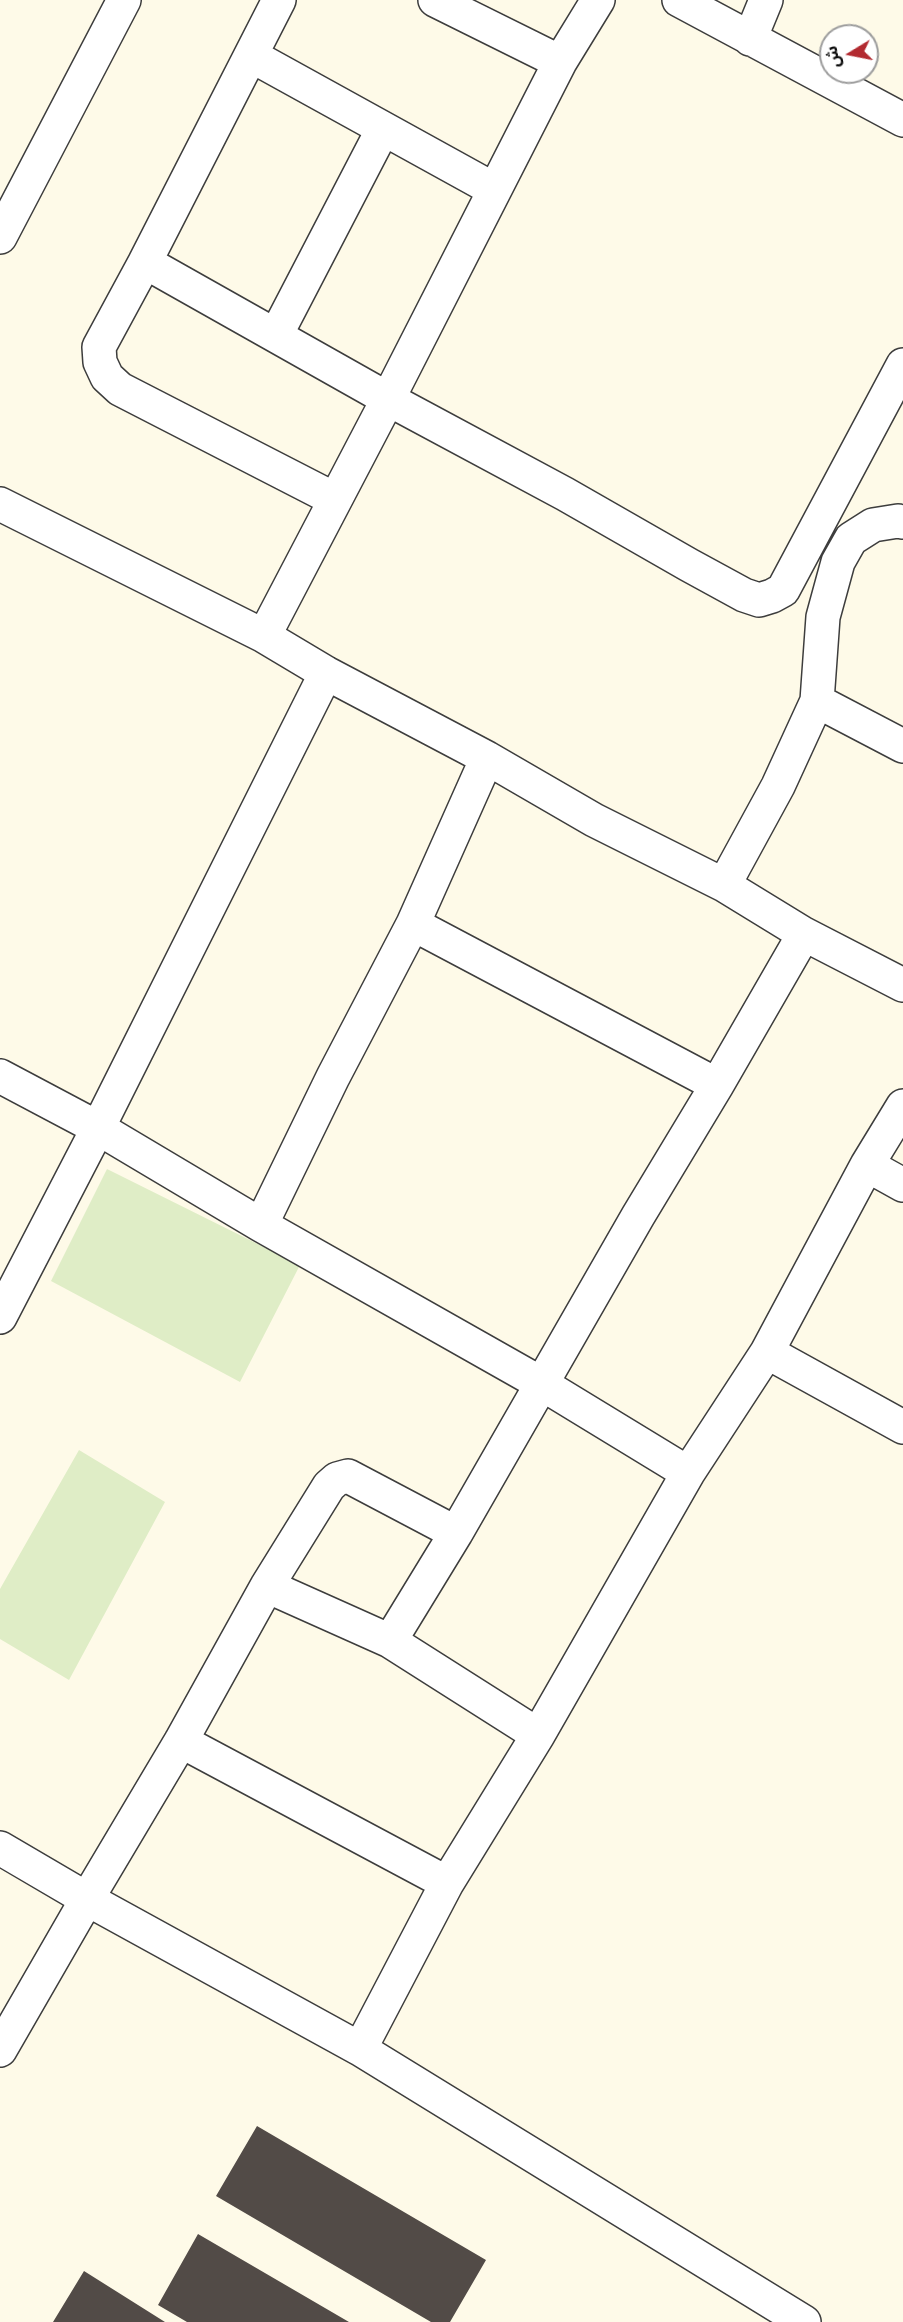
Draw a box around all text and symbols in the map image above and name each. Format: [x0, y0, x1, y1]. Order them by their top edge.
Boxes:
north arrow [819, 24, 879, 84]
text: ش [822, 45, 843, 69]

